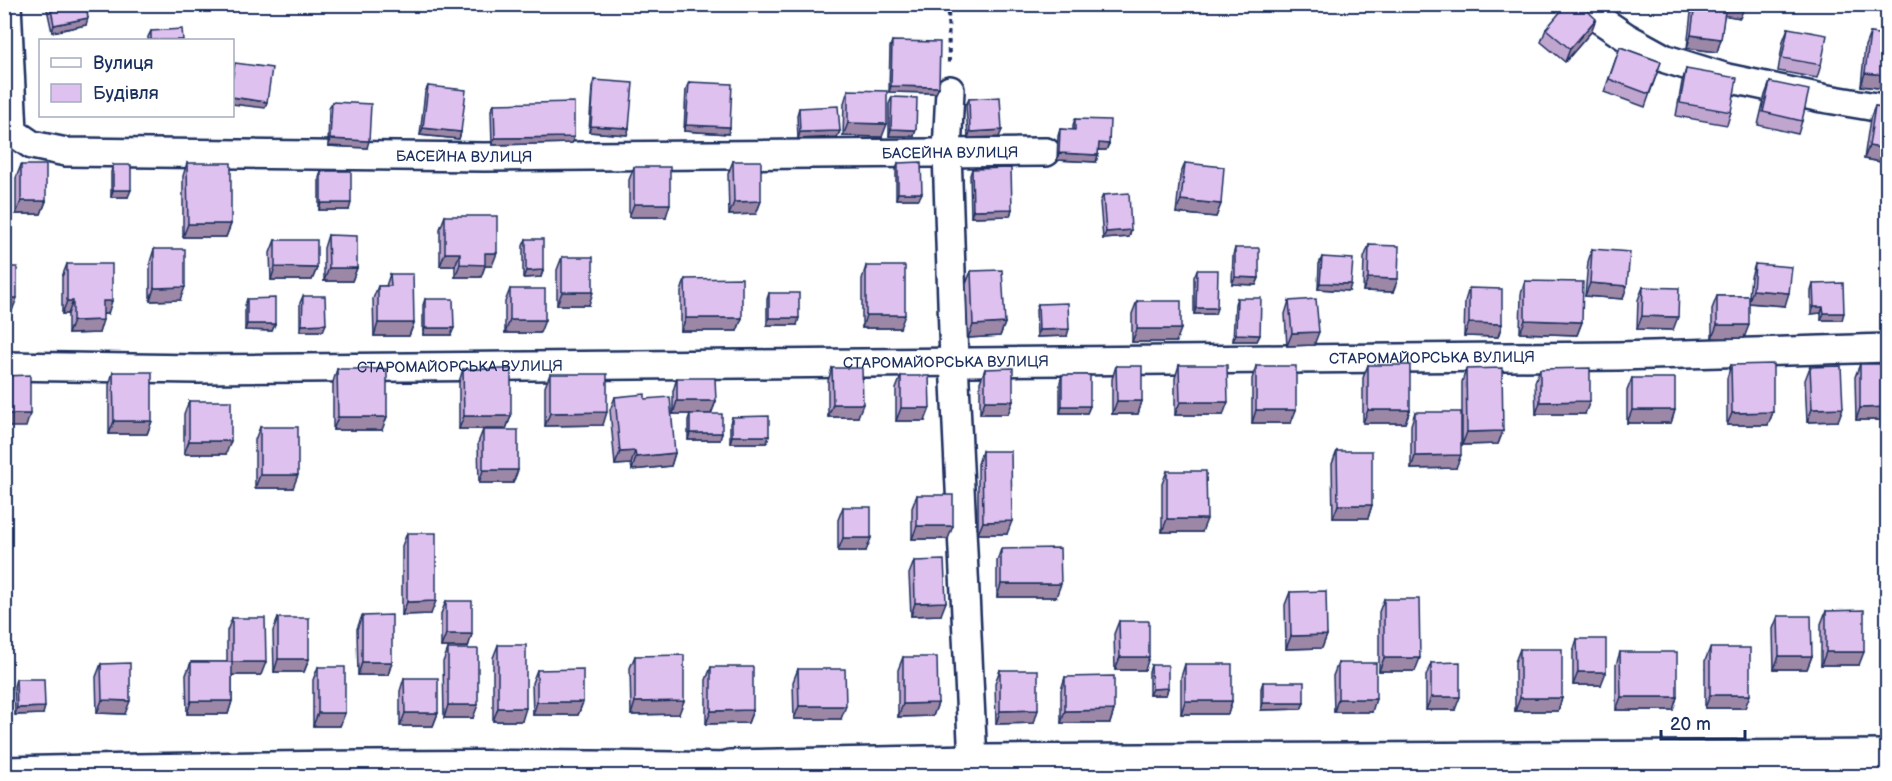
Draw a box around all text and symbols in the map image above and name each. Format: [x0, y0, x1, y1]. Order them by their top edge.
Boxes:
legend [39, 39, 234, 117]
text: Вулиця [93, 53, 154, 74]
text: Будівля [93, 83, 159, 104]
street label: БАСЕЙНА ВУЛИЦЯ [882, 143, 1019, 163]
street label: БАСЕЙНА ВУЛИЦЯ [396, 146, 533, 167]
street label: СТАРОМАЙОРСЬКА ВУЛИЦЯ [1329, 347, 1535, 368]
street label: СТАРОМАЙОРСЬКА ВУЛИЦЯ [843, 352, 1049, 373]
street label: СТАРОМАЙОРСЬКА ВУЛИЦЯ [357, 356, 563, 377]
scale bar [1661, 703, 1745, 741]
text: 20 m [1670, 714, 1711, 735]

